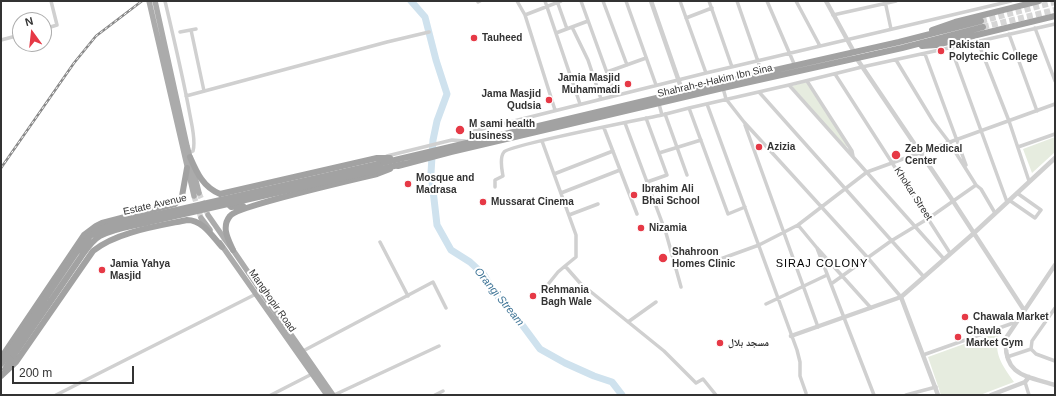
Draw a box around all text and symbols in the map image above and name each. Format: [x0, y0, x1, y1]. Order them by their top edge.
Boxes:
north arrow [12, 12, 52, 52]
text: N [24, 15, 35, 28]
place label: Tauheed [482, 32, 522, 44]
marker: Tauheed [469, 33, 479, 43]
place label: Pakistan Polytechic College [949, 39, 1038, 62]
marker: Pakistan Polytechic College [936, 46, 946, 56]
street label: Shahrah-e-Hakim Ibn Sina [656, 62, 774, 100]
place label: Jamia Masjid Muhammadi [558, 72, 620, 96]
marker: Jamia Masjid Muhammadi [623, 79, 633, 89]
place label: Jama Masjid Qudsia [482, 88, 541, 112]
marker: Jama Masjid Qudsia [544, 95, 554, 105]
place label: M sami health business [469, 118, 535, 142]
marker: M sami health business [454, 124, 466, 136]
place label: Azizia [767, 141, 795, 153]
marker: Azizia [754, 142, 764, 152]
place label: Zeb Medical Center [905, 143, 962, 166]
marker: Zeb Medical Center [890, 149, 902, 161]
street label: Khokar Street [891, 165, 935, 223]
place label: Mosque and Madrasa [416, 172, 474, 196]
marker: Mosque and Madrasa [403, 179, 413, 189]
place label: Ibrahim Ali Bhai School [642, 183, 700, 206]
marker: Ibrahim Ali Bhai School [629, 190, 639, 200]
street label: Estate Avenue [122, 192, 188, 218]
place label: Mussarat Cinema [491, 196, 574, 208]
marker: Mussarat Cinema [478, 197, 488, 207]
place label: Nizamia [649, 222, 687, 234]
marker: Nizamia [636, 223, 646, 233]
place label: Shahroon Homes Clinic [672, 246, 735, 270]
marker: Shahroon Homes Clinic [657, 252, 669, 264]
district label: SIRAJ COLONY [776, 257, 868, 271]
place label: Jamia Yahya Masjid [110, 258, 170, 282]
marker: Jamia Yahya Masjid [97, 265, 107, 275]
water label: Orangi Stream [471, 265, 527, 329]
street label: Manghopir Road [246, 267, 298, 335]
place label: Rehmania Bagh Wale [541, 284, 592, 308]
marker: Rehmania Bagh Wale [528, 291, 538, 301]
place label: Chawala Market [973, 311, 1049, 323]
marker: Chawala Market [960, 312, 970, 322]
place label: Chawla Market Gym [966, 325, 1023, 348]
marker: Chawla Market Gym [953, 332, 963, 342]
place label: مسجد بلال [728, 337, 769, 349]
marker: مسجد بلال [715, 338, 725, 348]
scale bar [14, 358, 136, 384]
text: 200 m [19, 366, 52, 380]

